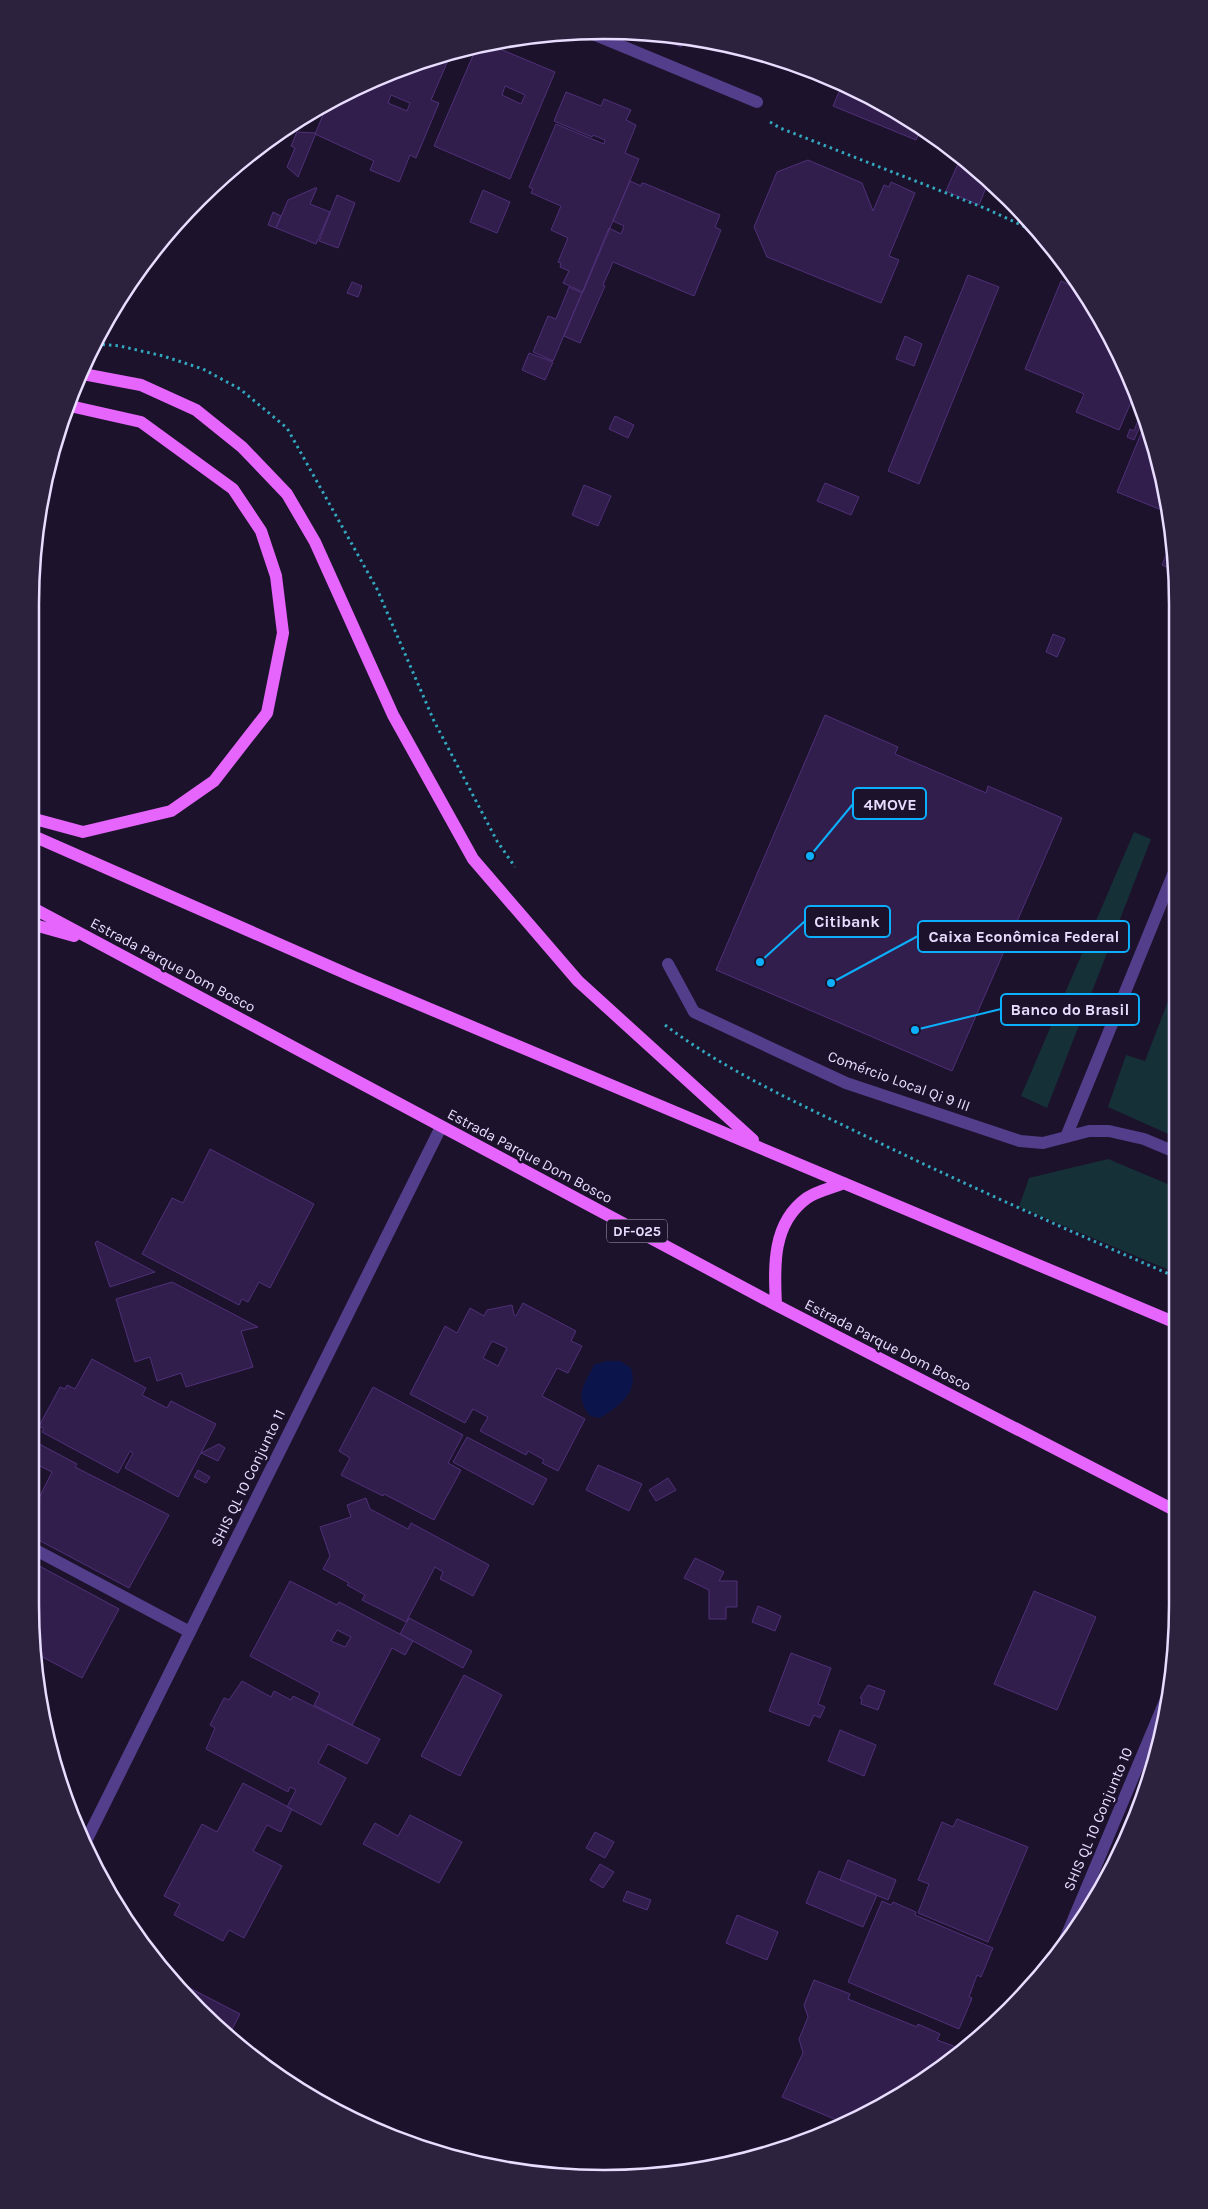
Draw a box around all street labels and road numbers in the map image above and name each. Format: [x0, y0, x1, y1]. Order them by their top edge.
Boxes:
street label: Estrada Parque Dom Bosco [87, 914, 259, 1016]
street label: Comércio Local Qi 9 III [825, 1047, 973, 1115]
street label: Estrada Parque Dom Bosco [444, 1105, 616, 1207]
road number: DF-025 [607, 1220, 667, 1242]
street label: Estrada Parque Dom Bosco [802, 1295, 974, 1395]
street label: SHIS QL 10 Conjunto 11 [207, 1407, 289, 1549]
street label: SHIS QL 10 Conjunto 10 [1060, 1744, 1136, 1894]

